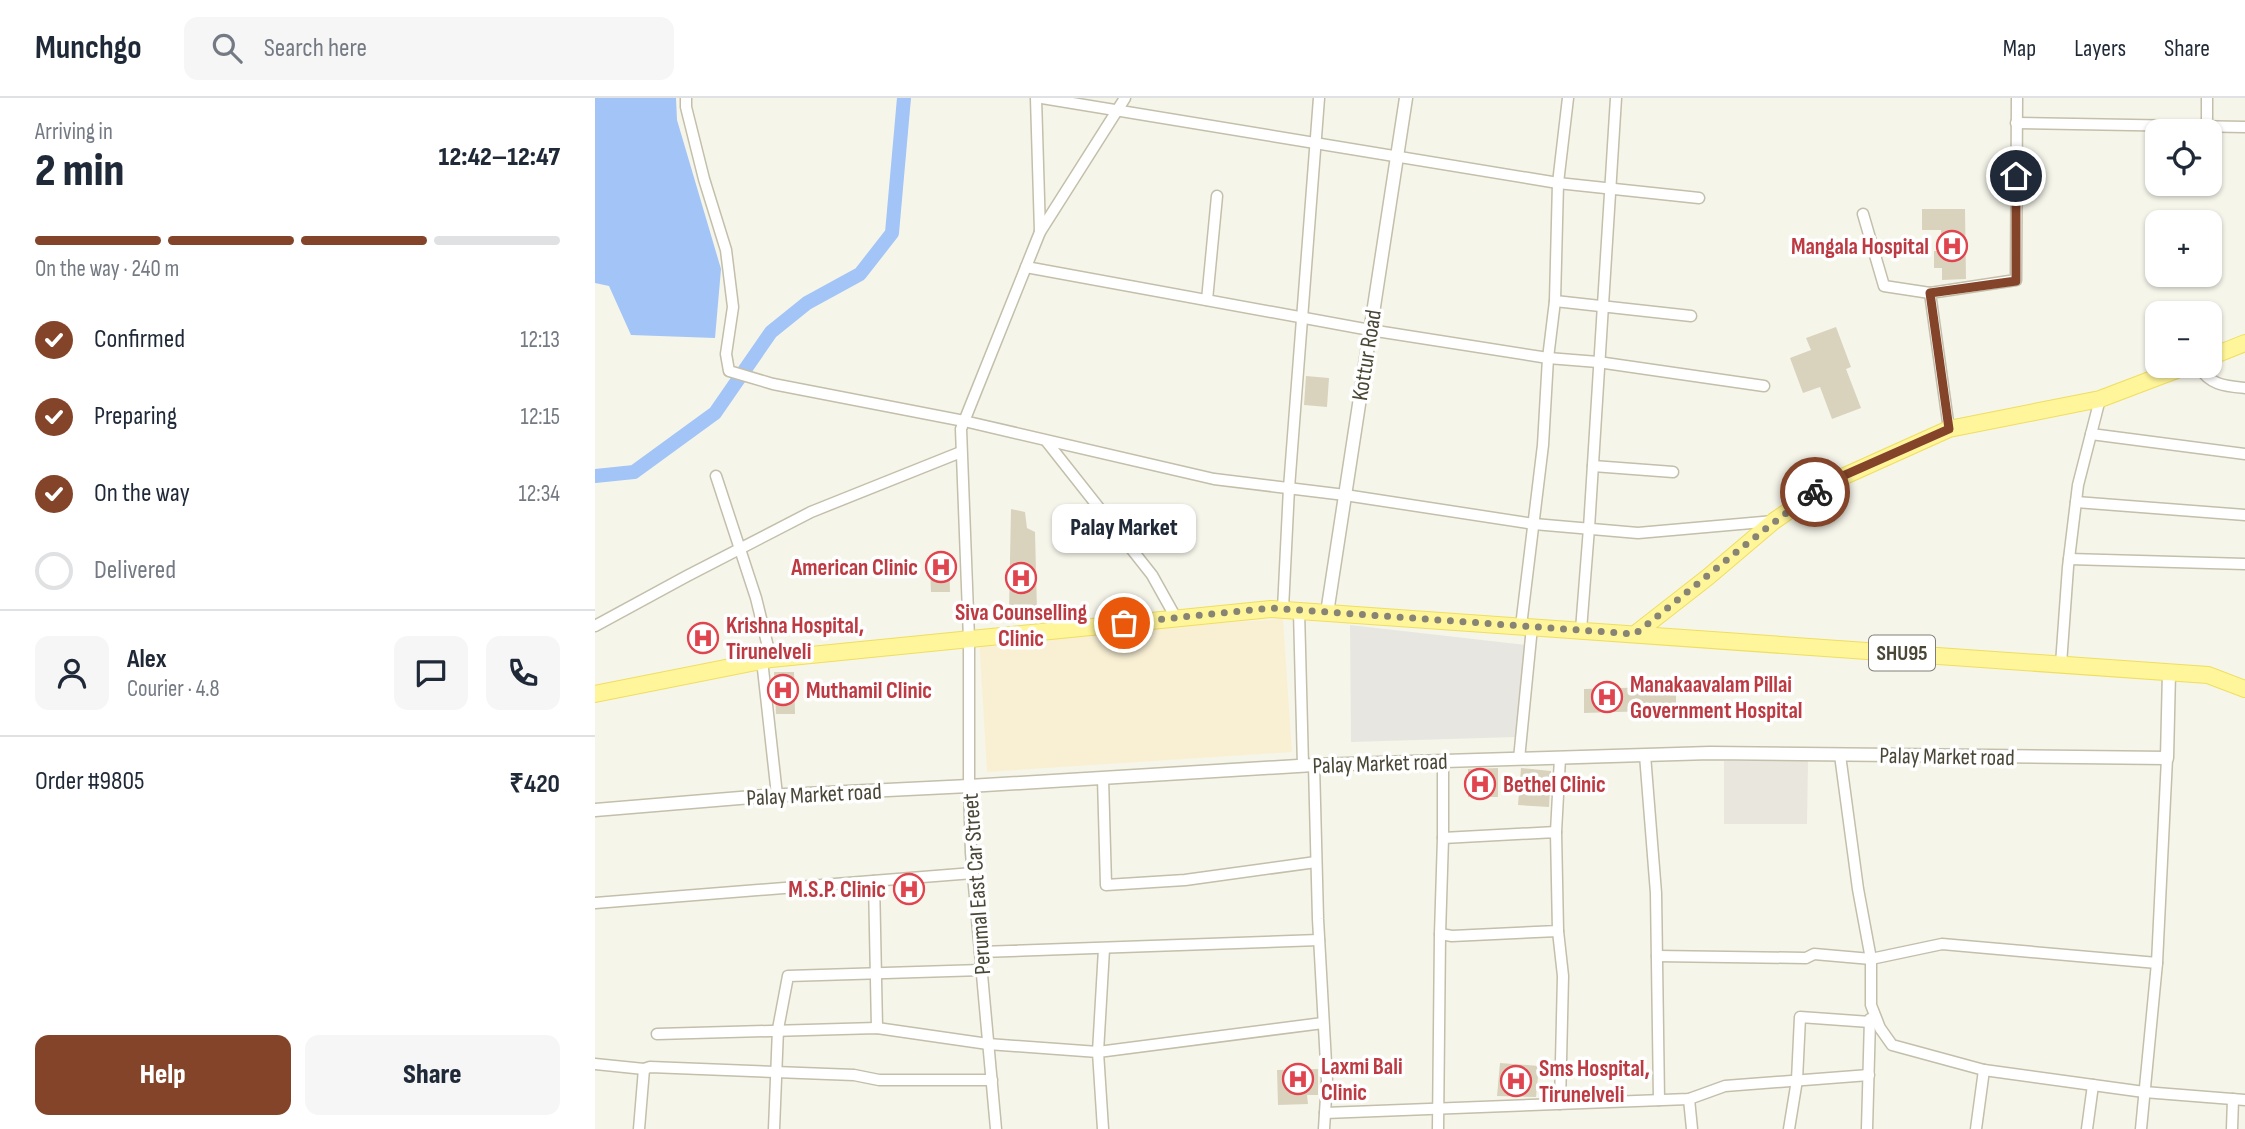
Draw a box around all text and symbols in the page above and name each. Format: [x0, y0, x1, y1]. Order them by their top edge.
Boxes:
search box [184, 17, 674, 80]
text: Munchgo [35, 28, 142, 68]
icon: search [208, 29, 246, 67]
text: Search here [264, 33, 367, 64]
text: Map [2003, 34, 2036, 63]
text: Layers [2074, 34, 2126, 63]
text: Share [2164, 34, 2210, 63]
text: Arriving in [35, 118, 113, 146]
map controls [2145, 119, 2222, 378]
button: locate [2145, 119, 2222, 196]
text: 12:42–12:47 [439, 142, 560, 173]
text: 2 min [35, 144, 124, 199]
pin [1986, 146, 2046, 206]
icon: home [1997, 157, 2035, 195]
button: + [2145, 210, 2222, 287]
hospital icon: Mangala Hospital [1935, 229, 1969, 263]
place label: Mangala Hospital [1791, 233, 1929, 261]
text: On the way · 240 m [35, 255, 179, 283]
button: − [2145, 301, 2222, 378]
street label: Kottur Road [1346, 308, 1388, 403]
icon: check [35, 321, 73, 359]
text: Confirmed [94, 324, 185, 355]
text: 12:13 [520, 326, 560, 354]
icon: check [35, 398, 73, 436]
text: Preparing [94, 401, 177, 432]
text: 12:15 [521, 403, 560, 431]
courier [1780, 457, 1850, 527]
icon: bike [1796, 473, 1834, 511]
icon: check [35, 475, 73, 513]
text: On the way [94, 478, 190, 509]
text: 12:34 [519, 480, 560, 508]
callout: Palay Market [1052, 504, 1196, 553]
text: Palay Market [1070, 514, 1178, 542]
hospital icon: American Clinic [924, 550, 958, 584]
place label: American Clinic [790, 554, 918, 582]
text: Delivered [94, 555, 176, 586]
hospital icon: Siva Counselling Clinic [1004, 561, 1038, 595]
pin [1094, 593, 1154, 653]
place label: Siva Counselling Clinic [955, 599, 1087, 653]
icon: bag [1105, 604, 1143, 642]
place label: Krishna Hospital, Tirunelveli [726, 612, 864, 666]
hospital icon: Krishna Hospital, Tirunelveli [686, 621, 720, 655]
button: person [35, 636, 109, 710]
button: chat [394, 636, 468, 710]
button: phone [486, 636, 560, 710]
road number: SHU95 [1869, 636, 1935, 670]
text: Alex [127, 644, 167, 675]
place label: Manakaavalam Pillai Government Hospital [1630, 671, 1803, 725]
hospital icon: Muthamil Clinic [766, 673, 800, 707]
text: Courier · 4.8 [127, 675, 220, 703]
place label: Muthamil Clinic [806, 677, 932, 705]
hospital icon: Manakaavalam Pillai Government Hospital [1590, 680, 1624, 714]
street label: Palay Market road [1879, 742, 2015, 772]
street label: Palay Market road [1312, 748, 1448, 780]
text: Order #9805 [35, 766, 145, 797]
hospital icon: Bethel Clinic [1463, 767, 1497, 801]
text: ₹420 [509, 769, 560, 800]
place label: Bethel Clinic [1503, 771, 1606, 799]
street label: Palay Market road [746, 777, 882, 813]
street label: Perumal East Car Street [957, 792, 997, 976]
hospital icon: M.S.P. Clinic [892, 872, 926, 906]
place label: M.S.P. Clinic [788, 876, 886, 904]
button: Help [35, 1035, 291, 1115]
button: Share [305, 1035, 560, 1115]
place label: Laxmi Bali Clinic [1321, 1053, 1403, 1107]
place label: Sms Hospital, Tirunelveli [1539, 1055, 1650, 1109]
hospital icon: Laxmi Bali Clinic [1281, 1062, 1315, 1096]
hospital icon: Sms Hospital, Tirunelveli [1499, 1064, 1533, 1098]

